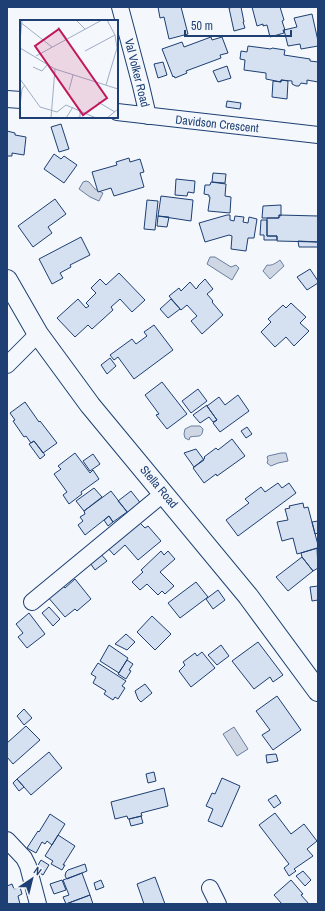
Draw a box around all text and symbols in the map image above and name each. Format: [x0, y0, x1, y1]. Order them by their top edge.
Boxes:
scale bar [185, 12, 291, 38]
text: 50 m [191, 18, 213, 34]
inset map [20, 20, 118, 118]
street label: Val Volker Road [121, 37, 153, 109]
street label: Davidson Crescent [175, 112, 260, 136]
street label: Stella Road [137, 462, 181, 512]
north arrow [12, 859, 52, 899]
text: N [31, 863, 44, 878]

